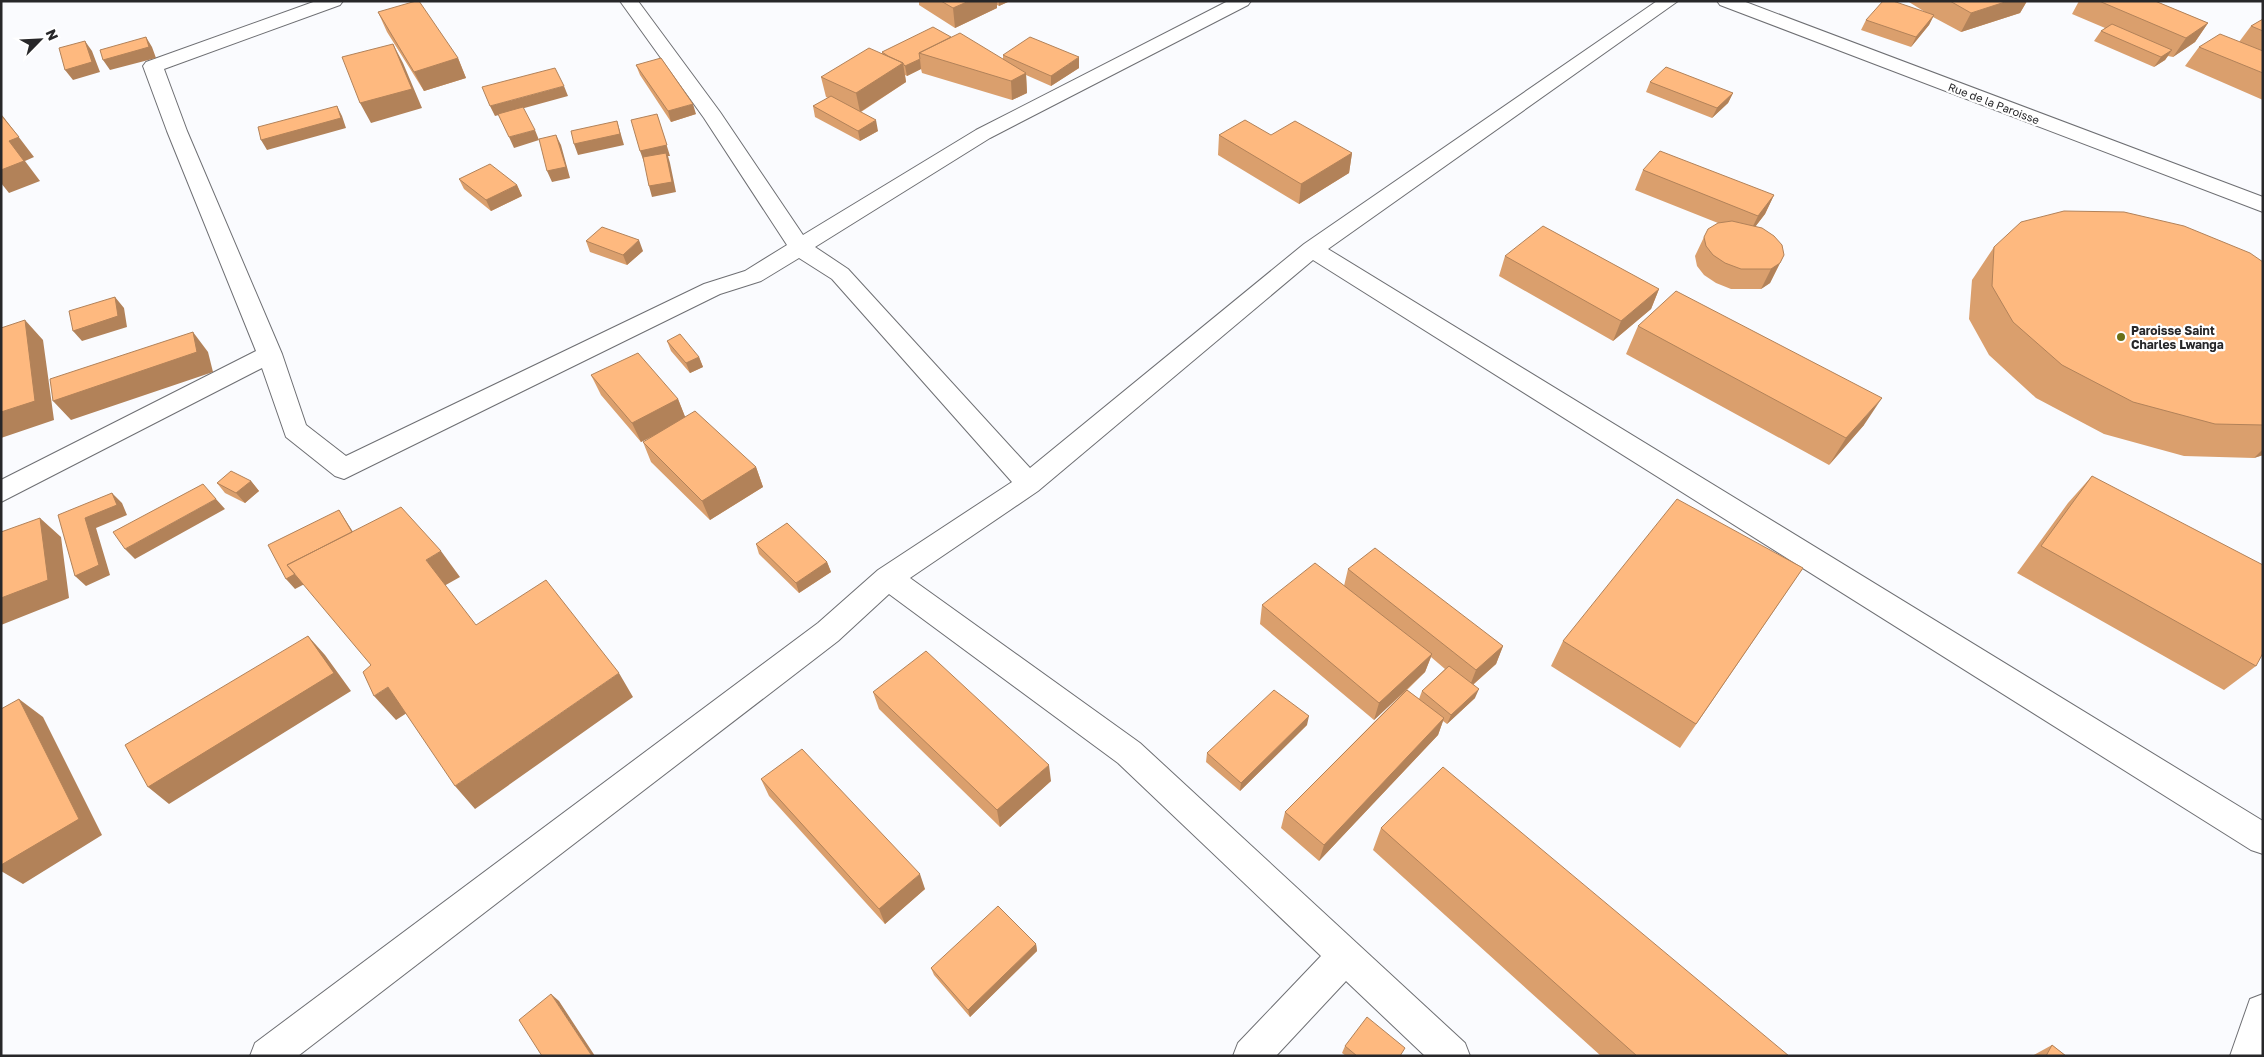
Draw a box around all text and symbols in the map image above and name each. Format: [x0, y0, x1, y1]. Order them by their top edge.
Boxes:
north arrow [15, 15, 65, 65]
text: N [42, 26, 62, 43]
street label: Rue de la Paroisse [1947, 80, 2041, 126]
place label: Paroisse Saint Charles Lwanga [2131, 323, 2224, 352]
marker: Paroisse Saint Charles Lwanga [2115, 331, 2127, 343]

